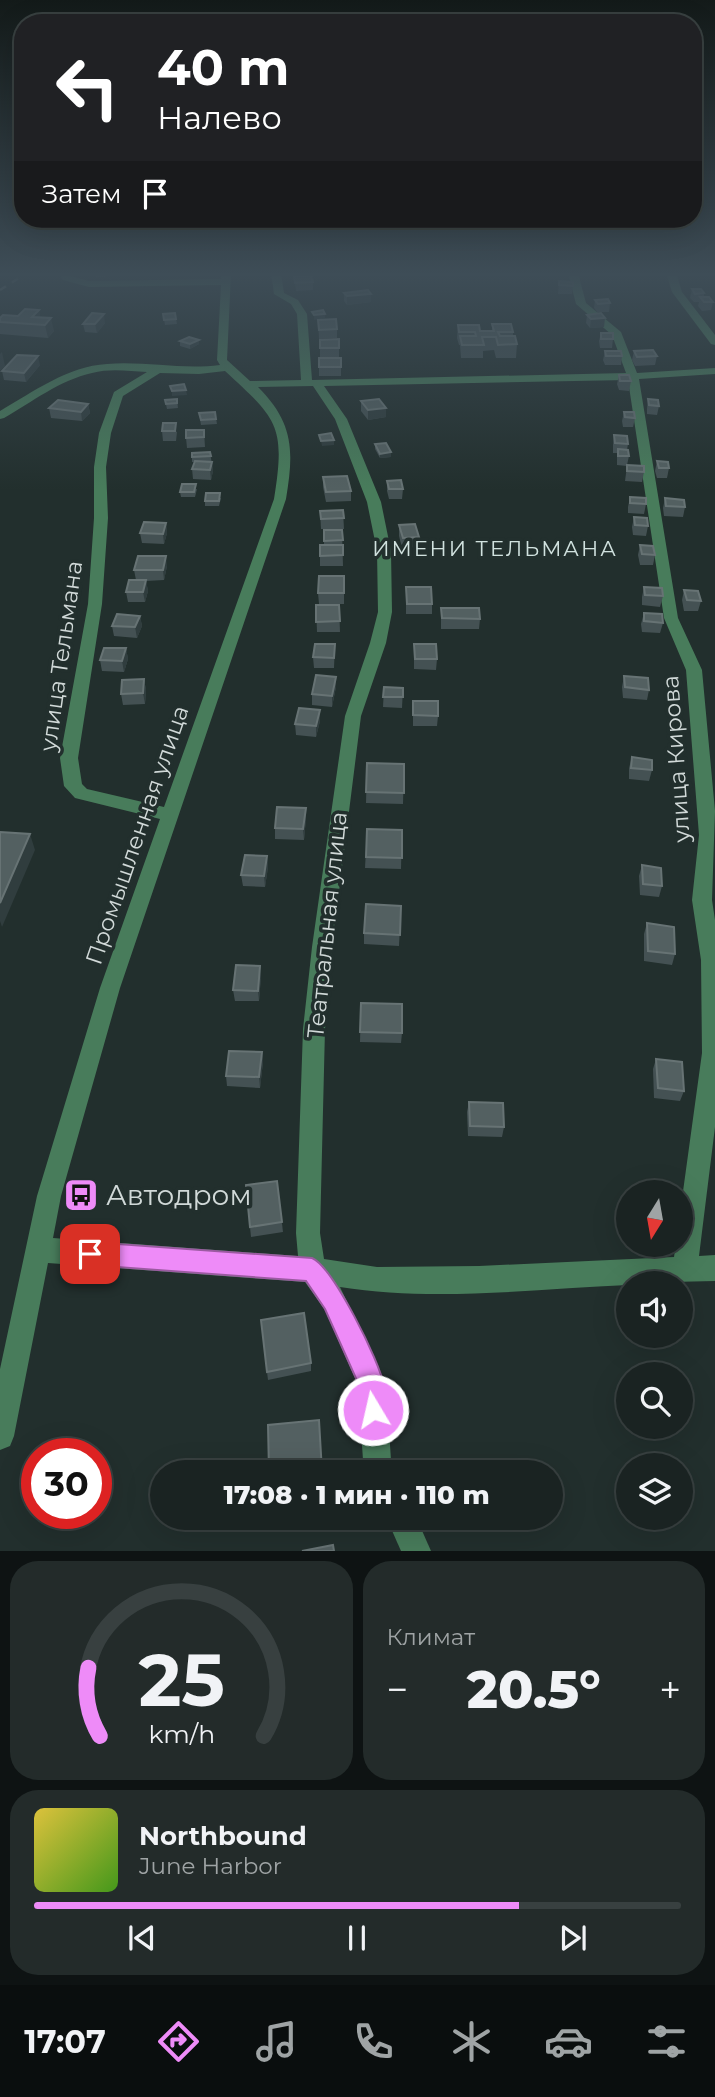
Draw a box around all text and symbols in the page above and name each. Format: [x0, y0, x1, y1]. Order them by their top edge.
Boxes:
text: 40 m [157, 38, 289, 97]
icon: left [42, 42, 133, 133]
text: Налево [157, 98, 282, 137]
icon: arrive [136, 175, 174, 213]
text: Затем [42, 178, 122, 210]
district label: ИМЕНИ ТЕЛЬМАНА [372, 536, 618, 561]
street label: улица Тельмана [34, 559, 88, 754]
street label: улица Кирова [656, 675, 696, 844]
street label: Промышленная улица [79, 702, 195, 968]
street label: Театральная улица [301, 810, 353, 1040]
bus stop icon: Автодром [62, 1176, 100, 1214]
place label: Автодром [106, 1178, 252, 1212]
north arrow [616, 1180, 693, 1256]
map controls [616, 1180, 693, 1530]
pin [60, 1224, 120, 1284]
icon: arrive [71, 1235, 109, 1273]
button: sound [616, 1271, 693, 1348]
button: search [616, 1362, 693, 1439]
position arrow [336, 1373, 410, 1447]
speed limit sign: 30 [21, 1438, 112, 1529]
button: layers [616, 1453, 693, 1530]
text: 17:08 · 1 мин · 110 m [223, 1479, 490, 1511]
text: Климат [387, 1623, 475, 1651]
text: 25 [138, 1637, 224, 1725]
text: 20.5° [467, 1658, 601, 1721]
text: − [387, 1666, 408, 1713]
text: + [659, 1666, 681, 1713]
text: km/h [148, 1719, 215, 1749]
text: Northbound [139, 1820, 307, 1852]
text: June Harbor [139, 1852, 282, 1880]
icon: previous [123, 1919, 161, 1957]
icon: pause [338, 1919, 376, 1957]
icon: next [554, 1919, 592, 1957]
icon: directions [154, 2017, 203, 2066]
icon: music [252, 2017, 301, 2066]
icon: phone [349, 2017, 398, 2066]
icon: climate [447, 2017, 496, 2066]
icon: car [544, 2017, 593, 2066]
icon: filters [642, 2017, 691, 2066]
text: 17:07 [24, 2022, 106, 2061]

